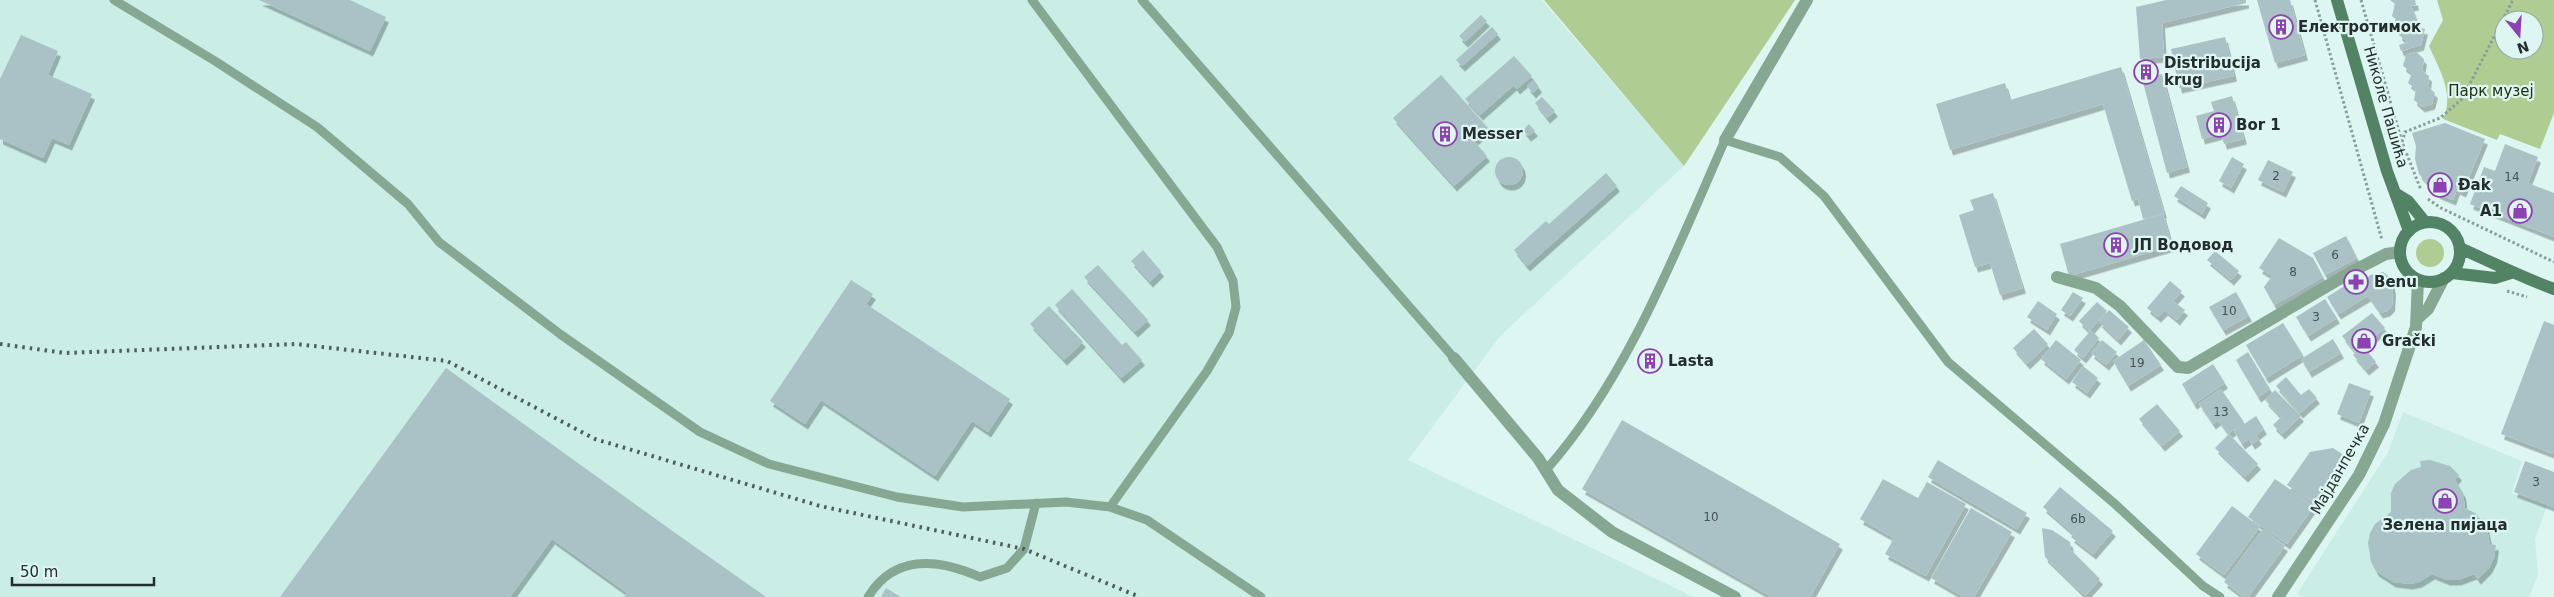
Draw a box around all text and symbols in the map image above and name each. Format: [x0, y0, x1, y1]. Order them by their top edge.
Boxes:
north arrow [2494, 10, 2544, 60]
building icon: Електротимок [2268, 14, 2294, 40]
place label: Електротимок [2298, 18, 2421, 36]
text: N [2515, 38, 2531, 57]
street label: Николе Пашића [2360, 44, 2412, 170]
place label: Distribucija krug [2164, 54, 2261, 89]
building icon: Distribucija krug [2133, 59, 2159, 85]
park label: Парк музеј [2448, 82, 2534, 100]
building icon: Bor 1 [2206, 112, 2232, 138]
place label: Bor 1 [2236, 116, 2281, 134]
building icon: Messer [1432, 121, 1458, 147]
place label: Messer [1462, 125, 1523, 143]
house number: 2 [2272, 169, 2280, 183]
house number: 14 [2504, 170, 2520, 184]
shop icon: Đak [2427, 172, 2453, 198]
place label: Đak [2458, 176, 2492, 194]
shop icon: A1 [2507, 198, 2533, 224]
place label: A1 [2480, 202, 2502, 220]
building icon: ЈП Водовод [2103, 232, 2129, 258]
place label: ЈП Водовод [2133, 236, 2233, 254]
house number: 6 [2331, 248, 2339, 262]
house number: 8 [2289, 265, 2297, 279]
pharmacy icon: Benu [2343, 269, 2369, 295]
place label: Benu [2374, 273, 2417, 291]
house number: 10 [2221, 304, 2237, 318]
house number: 3 [2312, 310, 2320, 324]
shop icon: Grački [2351, 328, 2377, 354]
place label: Grački [2382, 332, 2436, 350]
building icon: Lasta [1637, 348, 1663, 374]
place label: Lasta [1668, 352, 1714, 370]
house number: 19 [2129, 356, 2145, 370]
house number: 13 [2213, 405, 2229, 419]
street label: Мајданпечка [2307, 420, 2373, 518]
house number: 3 [2532, 475, 2540, 489]
shop icon: Зелена пијаца [2432, 488, 2458, 514]
house number: 10 [1703, 510, 1719, 524]
house number: 6b [2070, 512, 2086, 526]
place label: Зелена пијаца [2382, 516, 2508, 534]
scale bar [12, 554, 155, 586]
text: 50 m [20, 563, 58, 581]

